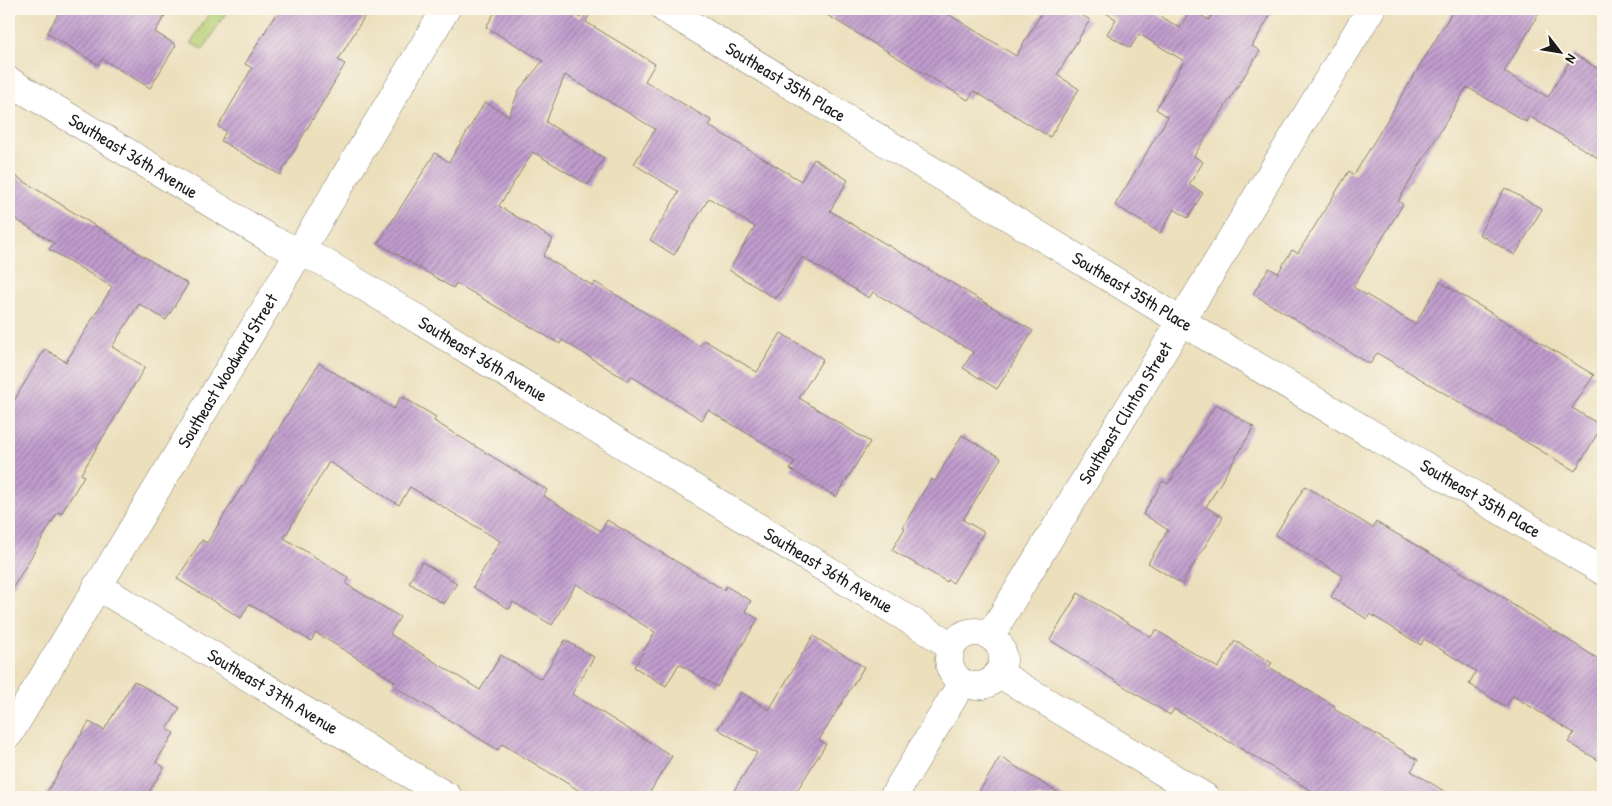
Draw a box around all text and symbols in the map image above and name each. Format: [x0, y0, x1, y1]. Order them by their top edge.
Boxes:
north arrow [1534, 28, 1584, 78]
street label: Southeast 35th Place [721, 36, 851, 128]
text: N [1561, 51, 1582, 68]
street label: Southeast 36th Avenue [64, 107, 203, 204]
street label: Southeast 35th Place [1068, 245, 1197, 337]
street label: Southeast Woodward Street [171, 288, 284, 452]
street label: Southeast 36th Avenue [414, 310, 552, 408]
street label: Southeast Clinton Street [1072, 336, 1178, 489]
street label: Southeast 35th Place [1416, 453, 1546, 543]
street label: Southeast 36th Avenue [759, 521, 898, 619]
street label: Southeast 37th Avenue [203, 642, 343, 740]

